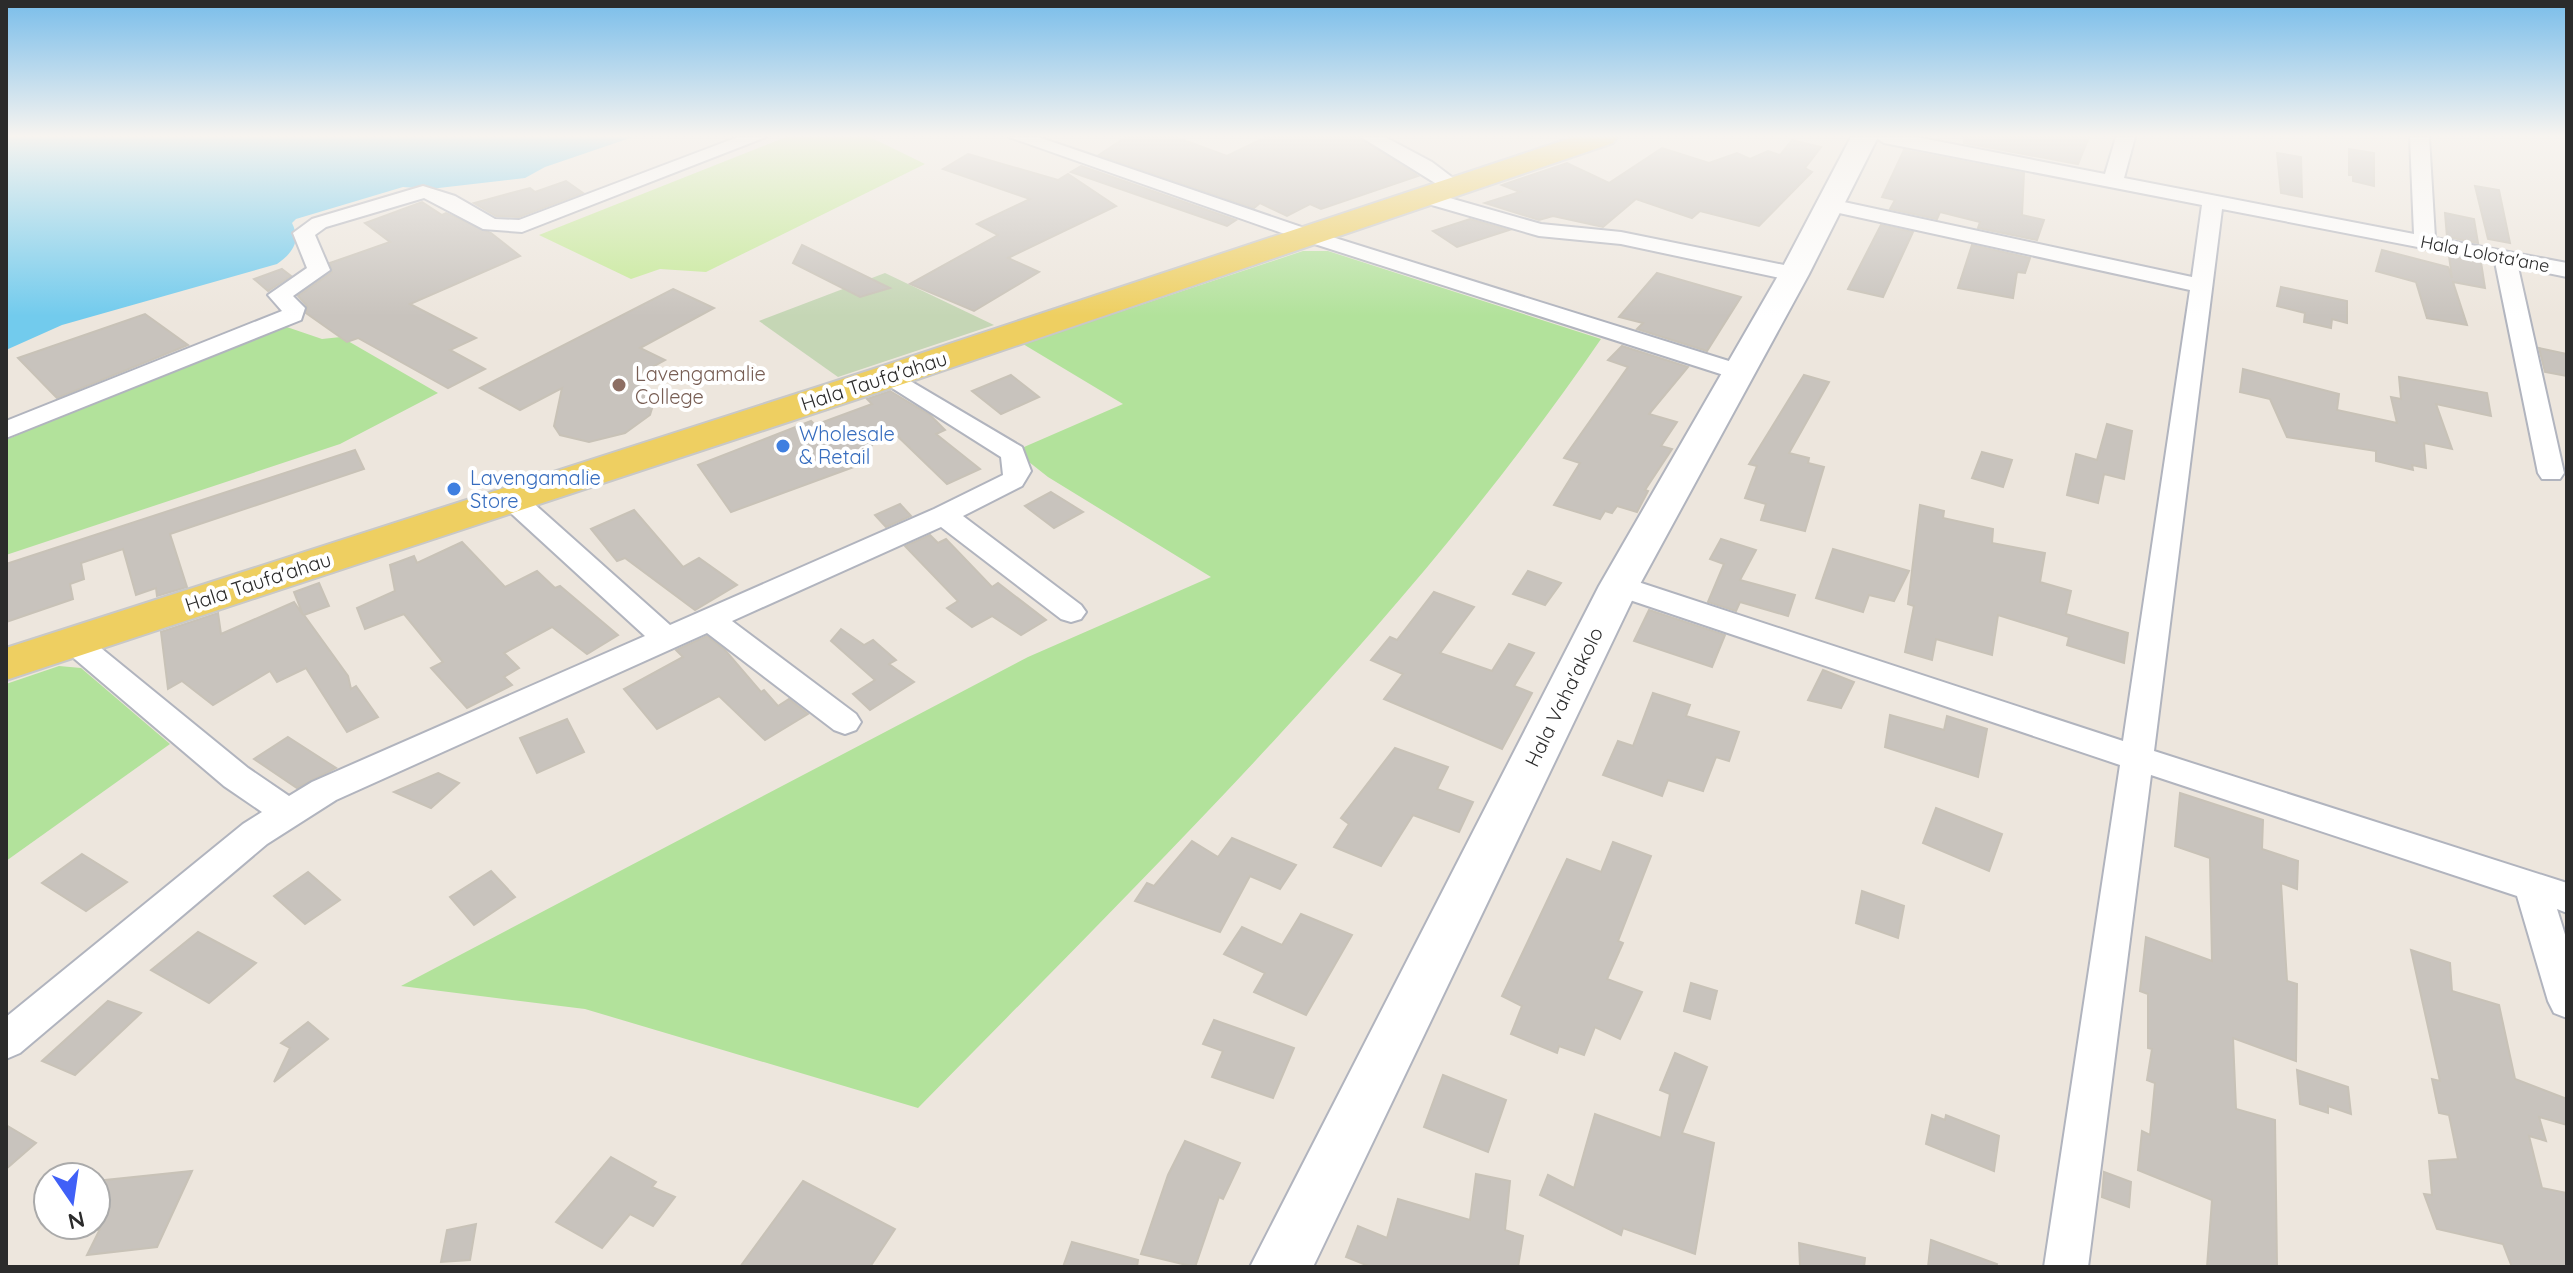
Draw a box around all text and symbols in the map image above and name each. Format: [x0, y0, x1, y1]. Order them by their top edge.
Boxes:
street label: Hala Lolota'ane [2419, 230, 2552, 277]
street label: Hala Taufa'ahau [798, 345, 950, 416]
place label: Lavengamalie College [635, 361, 766, 409]
marker: Lavengamalie College [610, 376, 628, 394]
place label: Wholesale & Retail [799, 421, 895, 469]
marker: Wholesale & Retail [774, 437, 792, 455]
place label: Lavengamalie Store [470, 465, 601, 513]
marker: Lavengamalie Store [445, 480, 463, 498]
street label: Hala Taufa'ahau [182, 546, 334, 617]
street label: Hala Vaha'akolo [1519, 623, 1608, 771]
north arrow [32, 1161, 112, 1241]
text: N [65, 1205, 88, 1236]

